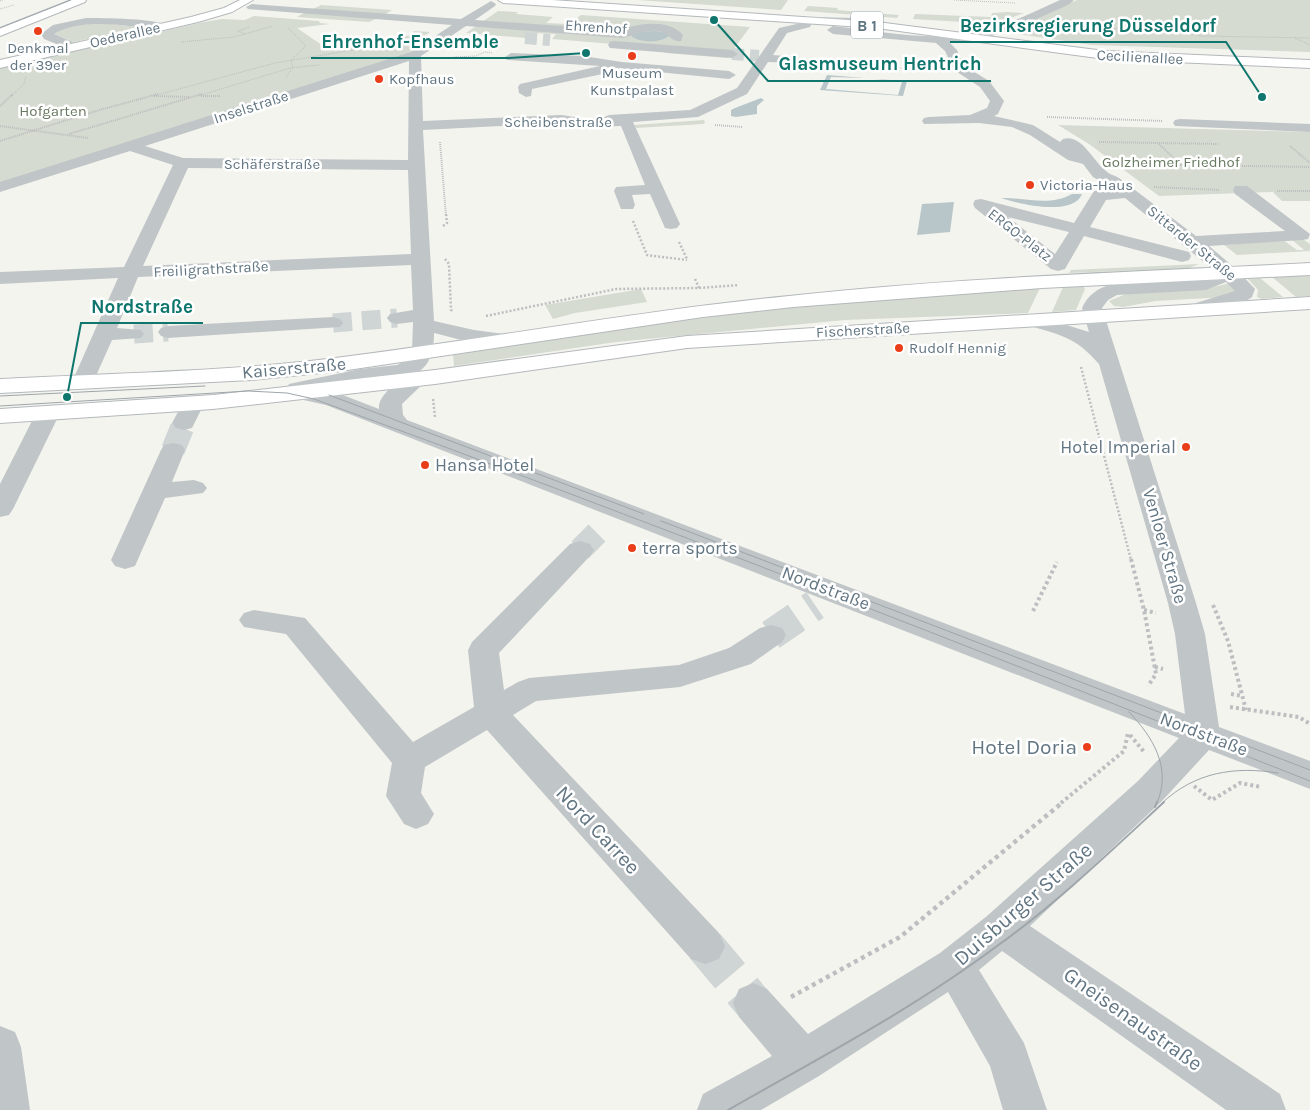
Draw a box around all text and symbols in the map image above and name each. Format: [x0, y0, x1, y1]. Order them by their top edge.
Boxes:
callout: Bezirksregierung Düsseldorf [950, 8, 1226, 42]
road number: B 1 [851, 12, 883, 38]
text: Bezirksregierung Düsseldorf [960, 15, 1217, 37]
street label: Ehrenhof [564, 16, 628, 38]
street label: Oederallee [88, 18, 162, 52]
callout: Ehrenhof-Ensemble [311, 24, 509, 58]
marker: Denkmal der 39er [32, 25, 44, 37]
text: Ehrenhof-Ensemble [321, 31, 499, 53]
place label: Denkmal der 39er [7, 39, 69, 74]
street label: Cecilienallee [1096, 46, 1184, 68]
callout: Glasmuseum Hentrich [768, 47, 991, 81]
marker: Museum Kunstpalast [626, 50, 638, 62]
text: Glasmuseum Hentrich [779, 53, 981, 75]
place label: Museum Kunstpalast [590, 64, 674, 99]
place label: Kopfhaus [389, 70, 455, 88]
marker: Kopfhaus [373, 73, 385, 85]
street label: Inselstraße [212, 87, 290, 127]
park label: Hofgarten [19, 102, 87, 120]
street label: Scheibenstraße [504, 113, 612, 131]
park label: Golzheimer Friedhof [1102, 153, 1241, 171]
street label: Schäferstraße [224, 155, 320, 173]
place label: Victoria-Haus [1040, 176, 1133, 194]
marker: Victoria-Haus [1024, 179, 1036, 191]
street label: Sittarder Straße [1144, 202, 1240, 284]
street label: ERGO-Platz [985, 205, 1055, 265]
street label: Freiligrathstraße [153, 257, 269, 281]
callout: Nordstraße [81, 289, 203, 323]
text: Nordstraße [91, 296, 193, 318]
street label: Fischerstraße [815, 319, 911, 341]
place label: Rudolf Hennig [909, 339, 1007, 357]
marker: Rudolf Hennig [893, 342, 905, 354]
street label: Kaiserstraße [241, 352, 347, 384]
place label: Hotel Imperial [1060, 436, 1176, 458]
marker: Hotel Imperial [1180, 441, 1192, 453]
place label: Hansa Hotel [435, 454, 534, 476]
marker: Hansa Hotel [419, 459, 431, 471]
street label: Venloer Straße [1138, 486, 1192, 606]
place label: terra sports [642, 537, 738, 559]
marker: terra sports [626, 542, 638, 554]
street label: Nordstraße [779, 561, 873, 615]
street label: Nordstraße [1157, 707, 1251, 761]
place label: Hotel Doria [971, 735, 1077, 759]
marker: Hotel Doria [1081, 741, 1093, 753]
street label: Nord Carree [551, 781, 645, 879]
street label: Duisburger Straße [949, 838, 1097, 970]
street label: Gneisenaustraße [1059, 962, 1207, 1076]

